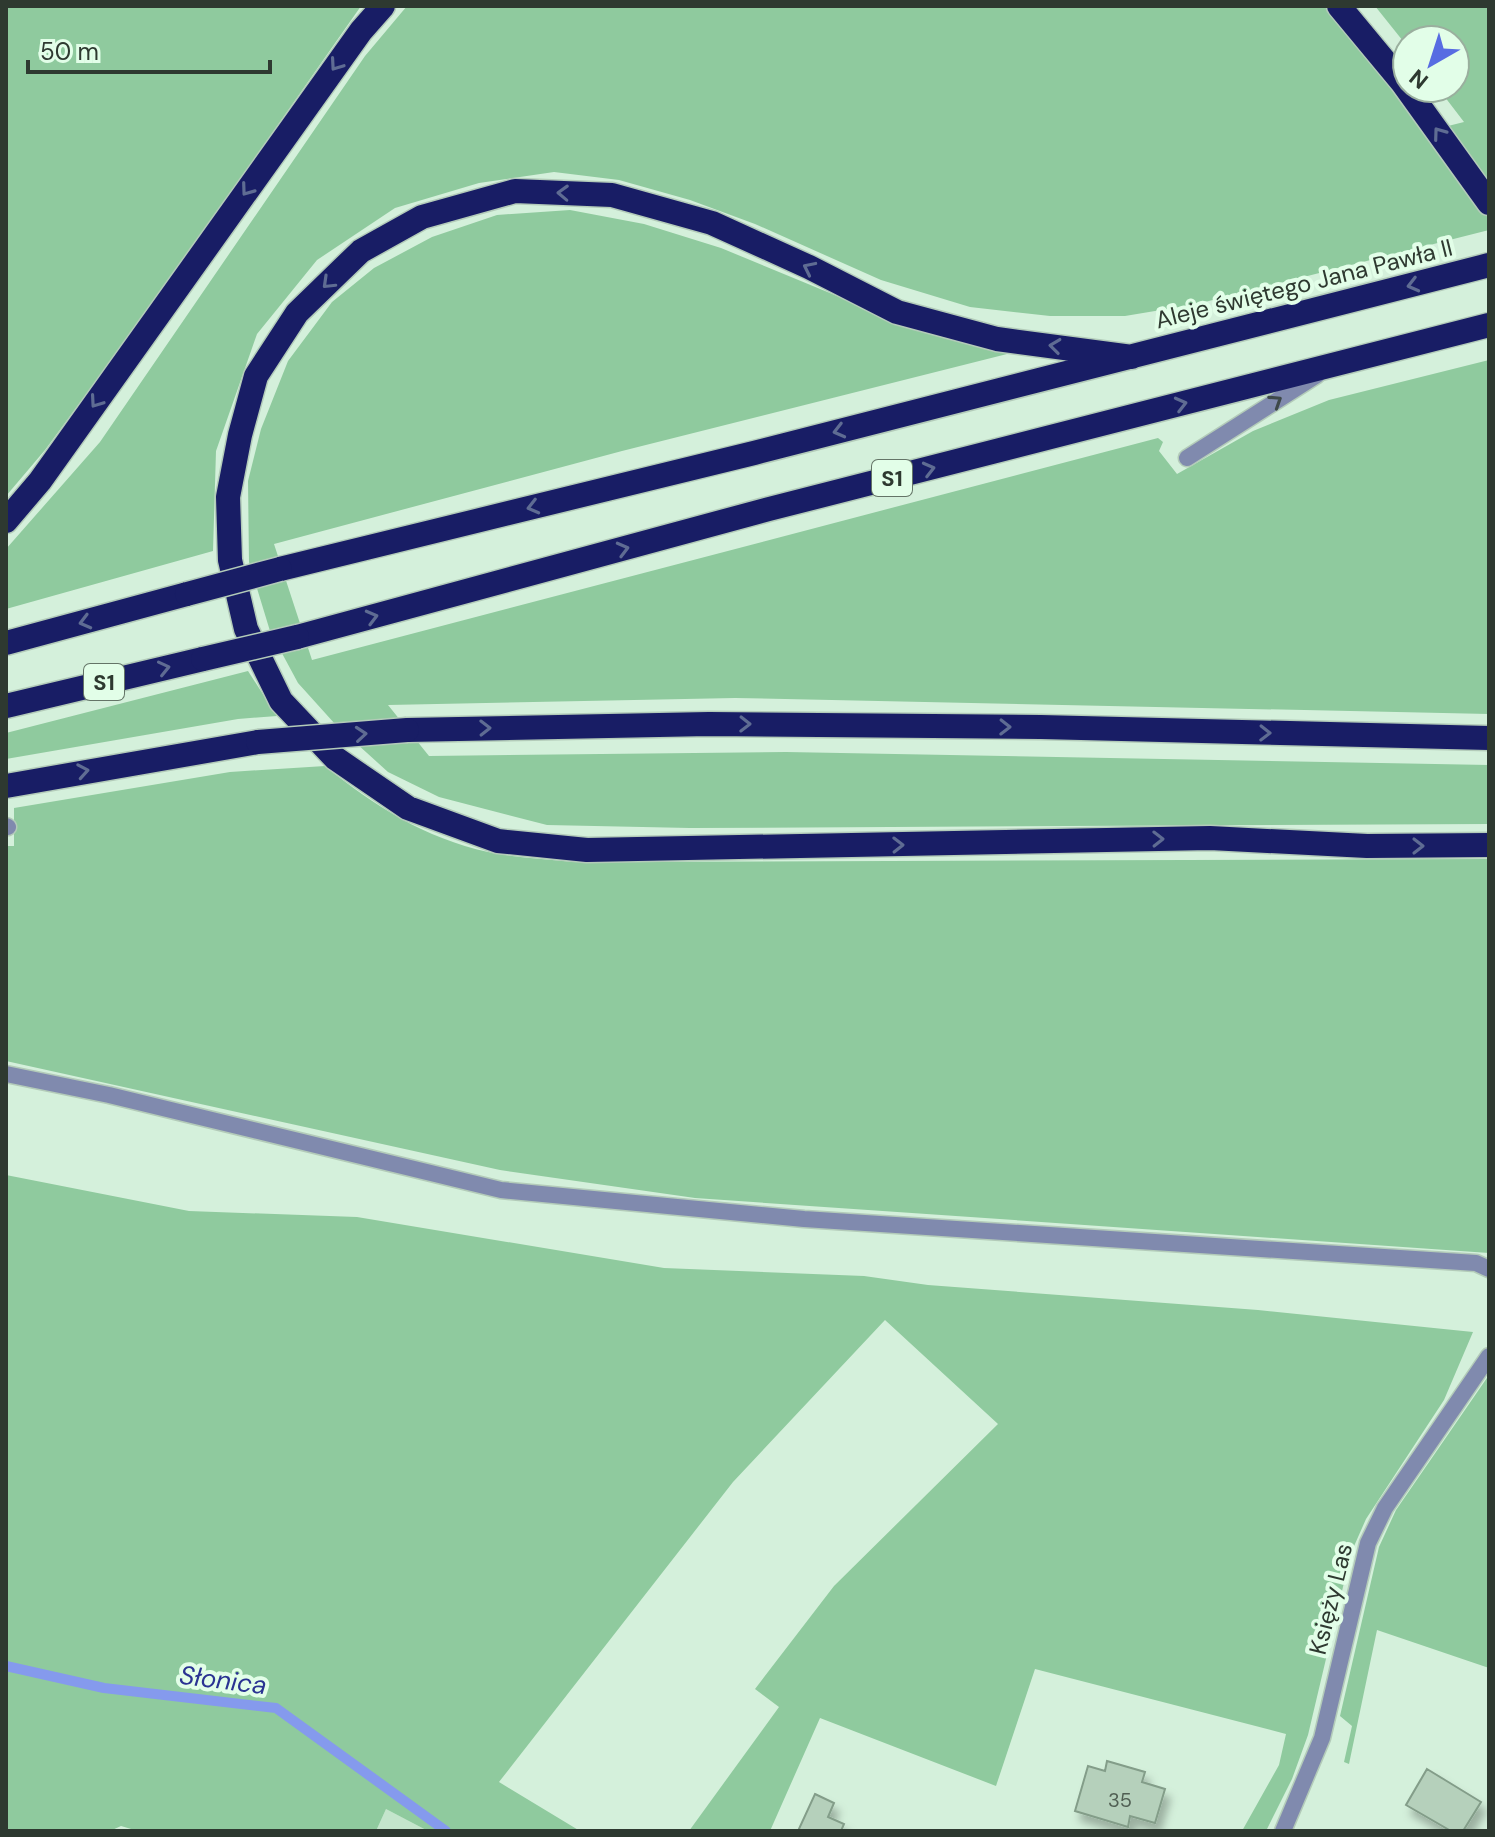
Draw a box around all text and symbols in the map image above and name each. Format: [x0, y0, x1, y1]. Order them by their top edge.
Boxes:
scale bar [28, 24, 270, 74]
north arrow [1391, 24, 1471, 104]
text: 50 m [40, 36, 99, 67]
one-way arrow [331, 57, 346, 71]
text: N [1403, 63, 1434, 95]
one-way arrow [1434, 127, 1448, 142]
one-way arrow [242, 181, 257, 196]
one-way arrow [556, 185, 569, 202]
street label: Aleje świętego Jana Pawła II [1152, 232, 1456, 335]
one-way arrow [803, 262, 818, 278]
one-way arrow [323, 273, 337, 288]
one-way arrow [1407, 275, 1421, 292]
one-way arrow [1048, 338, 1061, 355]
one-way arrow [91, 393, 106, 407]
one-way arrow [1268, 395, 1282, 410]
one-way arrow [1173, 397, 1187, 414]
one-way arrow [833, 422, 847, 439]
road number: S1 [872, 460, 912, 496]
one-way arrow [921, 461, 935, 478]
one-way arrow [526, 498, 540, 515]
one-way arrow [615, 541, 629, 558]
one-way arrow [365, 609, 379, 626]
one-way arrow [78, 613, 92, 629]
one-way arrow [156, 660, 170, 677]
road number: S1 [84, 664, 124, 700]
one-way arrow [739, 715, 752, 733]
one-way arrow [999, 718, 1012, 736]
one-way arrow [479, 720, 492, 737]
one-way arrow [1259, 724, 1272, 742]
one-way arrow [355, 726, 368, 743]
one-way arrow [76, 764, 89, 781]
one-way arrow [1152, 830, 1165, 847]
one-way arrow [892, 836, 905, 853]
one-way arrow [1412, 837, 1425, 854]
street label: Księży Las [1302, 1540, 1359, 1658]
water label: Słonica [177, 1658, 269, 1702]
house number: 35 [1108, 1787, 1132, 1813]

